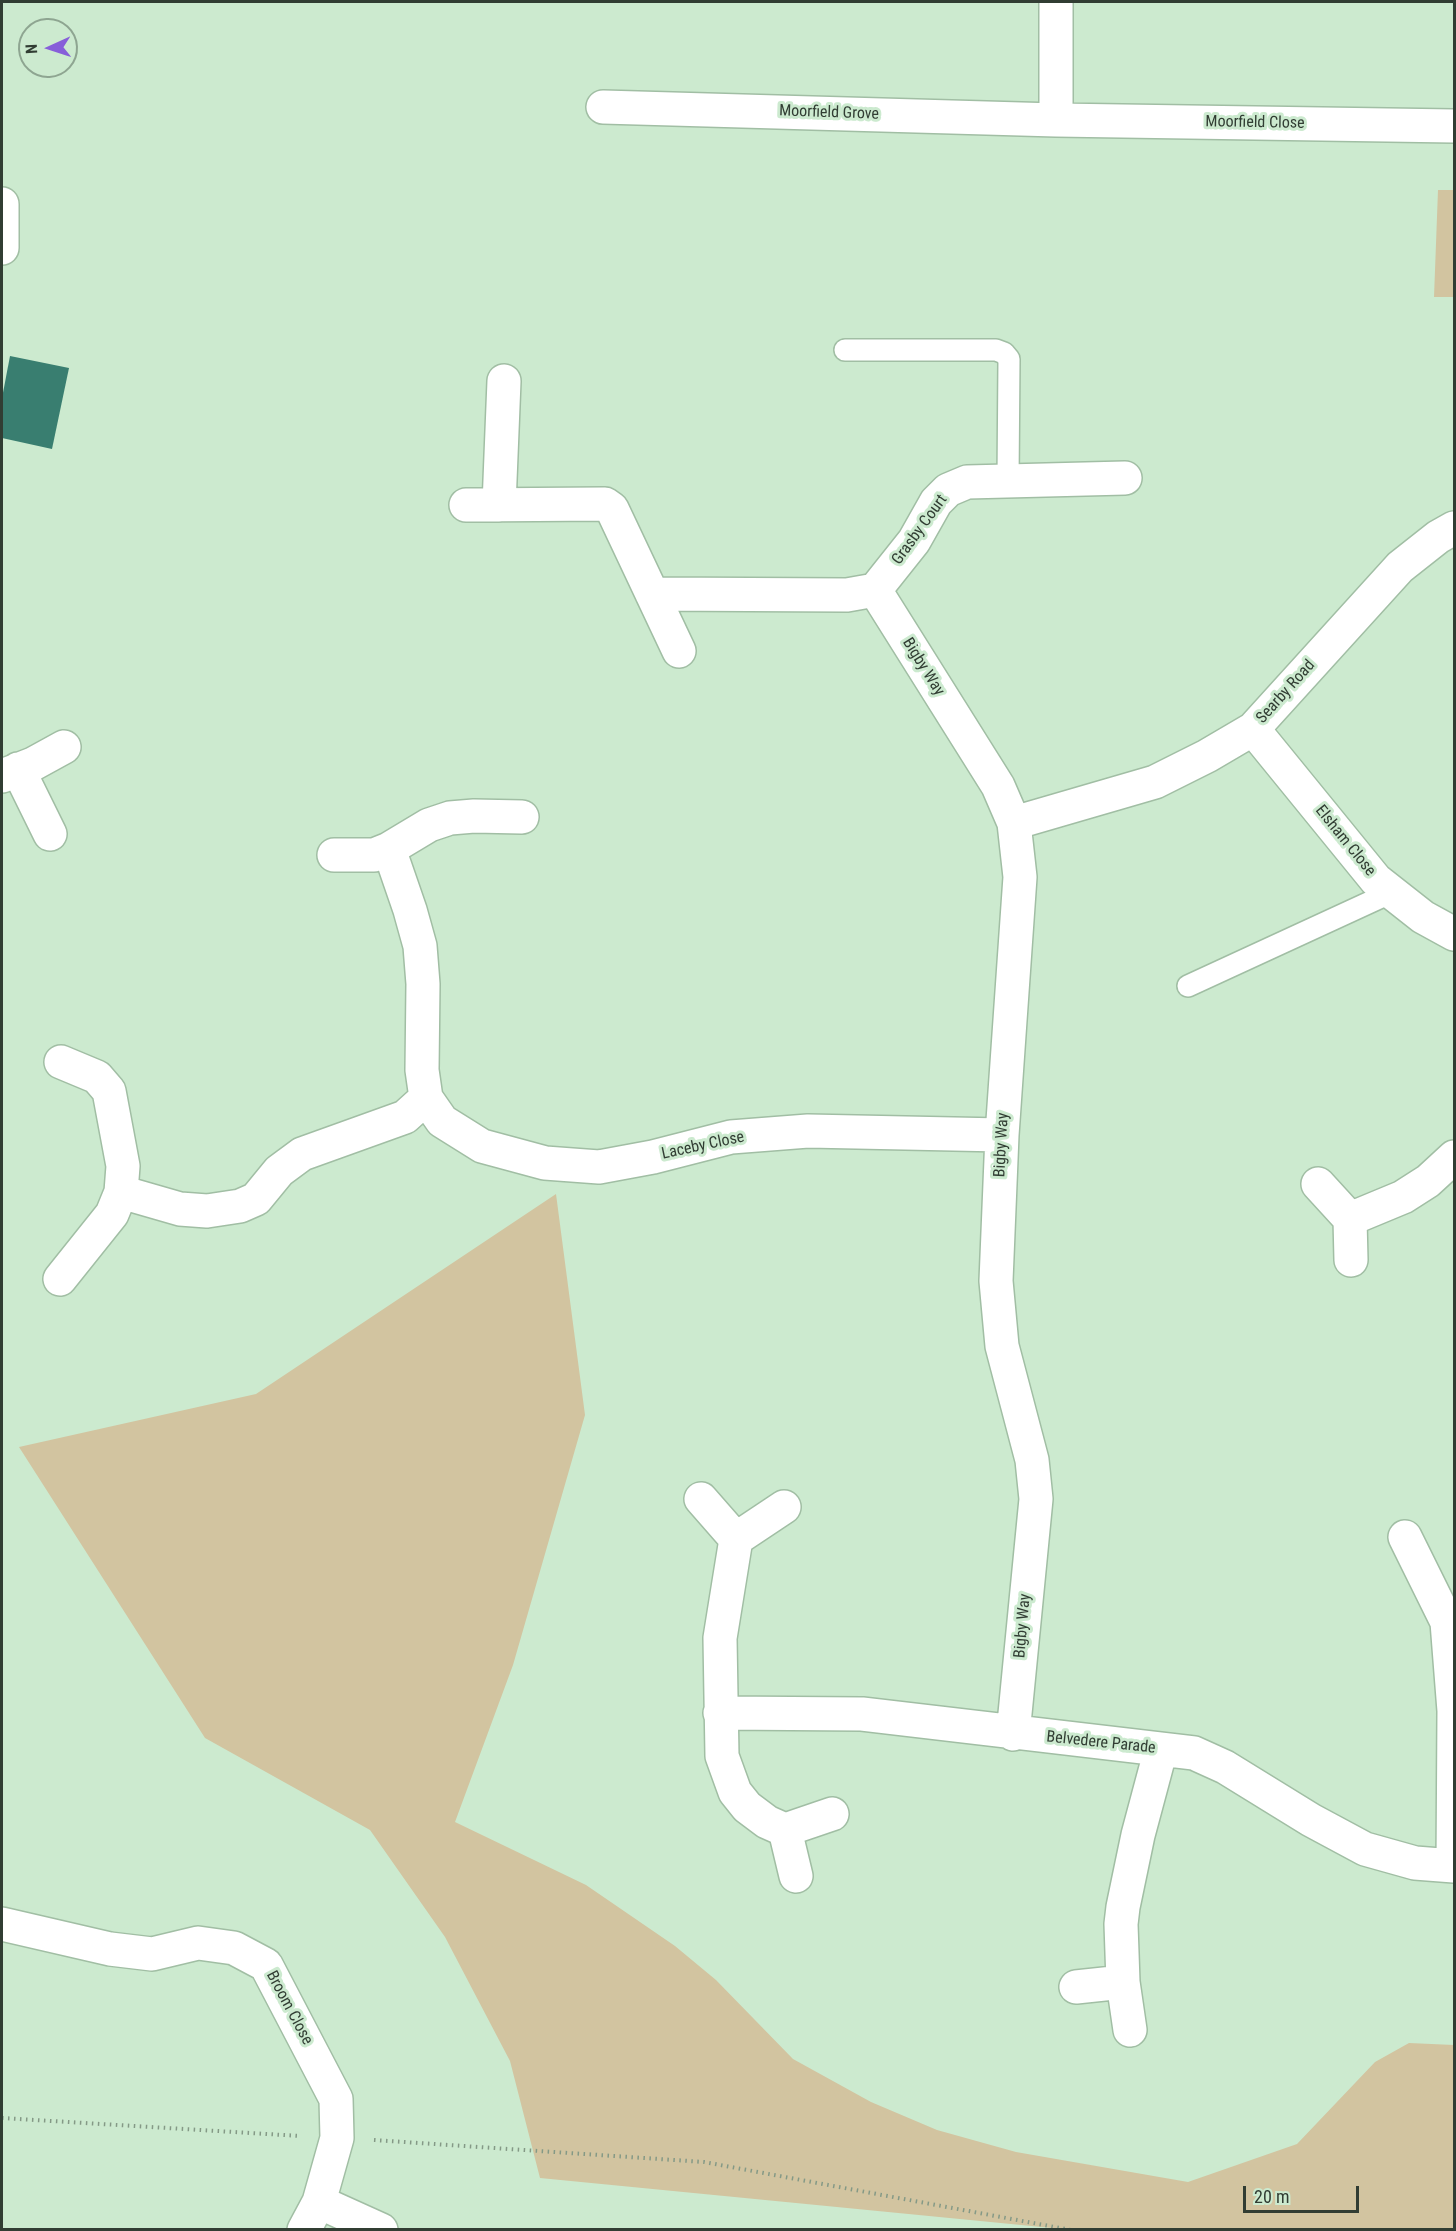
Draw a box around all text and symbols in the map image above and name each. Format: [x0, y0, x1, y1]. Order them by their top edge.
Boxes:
north arrow [18, 18, 78, 78]
text: N [22, 43, 41, 54]
street label: Moorfield Grove [779, 102, 879, 124]
street label: Moorfield Close [1205, 113, 1305, 133]
street label: Grasby Court [888, 491, 952, 569]
street label: Bigby Way [898, 635, 948, 699]
street label: Searby Road [1253, 656, 1319, 728]
street label: Elsham Close [1311, 802, 1379, 880]
street label: Bigby Way [991, 1112, 1013, 1178]
street label: Laceby Close [660, 1128, 746, 1164]
street label: Bigby Way [1011, 1593, 1035, 1659]
street label: Belvedere Parade [1045, 1728, 1157, 1758]
street label: Broom Close [262, 1968, 316, 2048]
scale bar [1246, 2174, 1362, 2212]
text: 20 m [1254, 2186, 1289, 2207]

